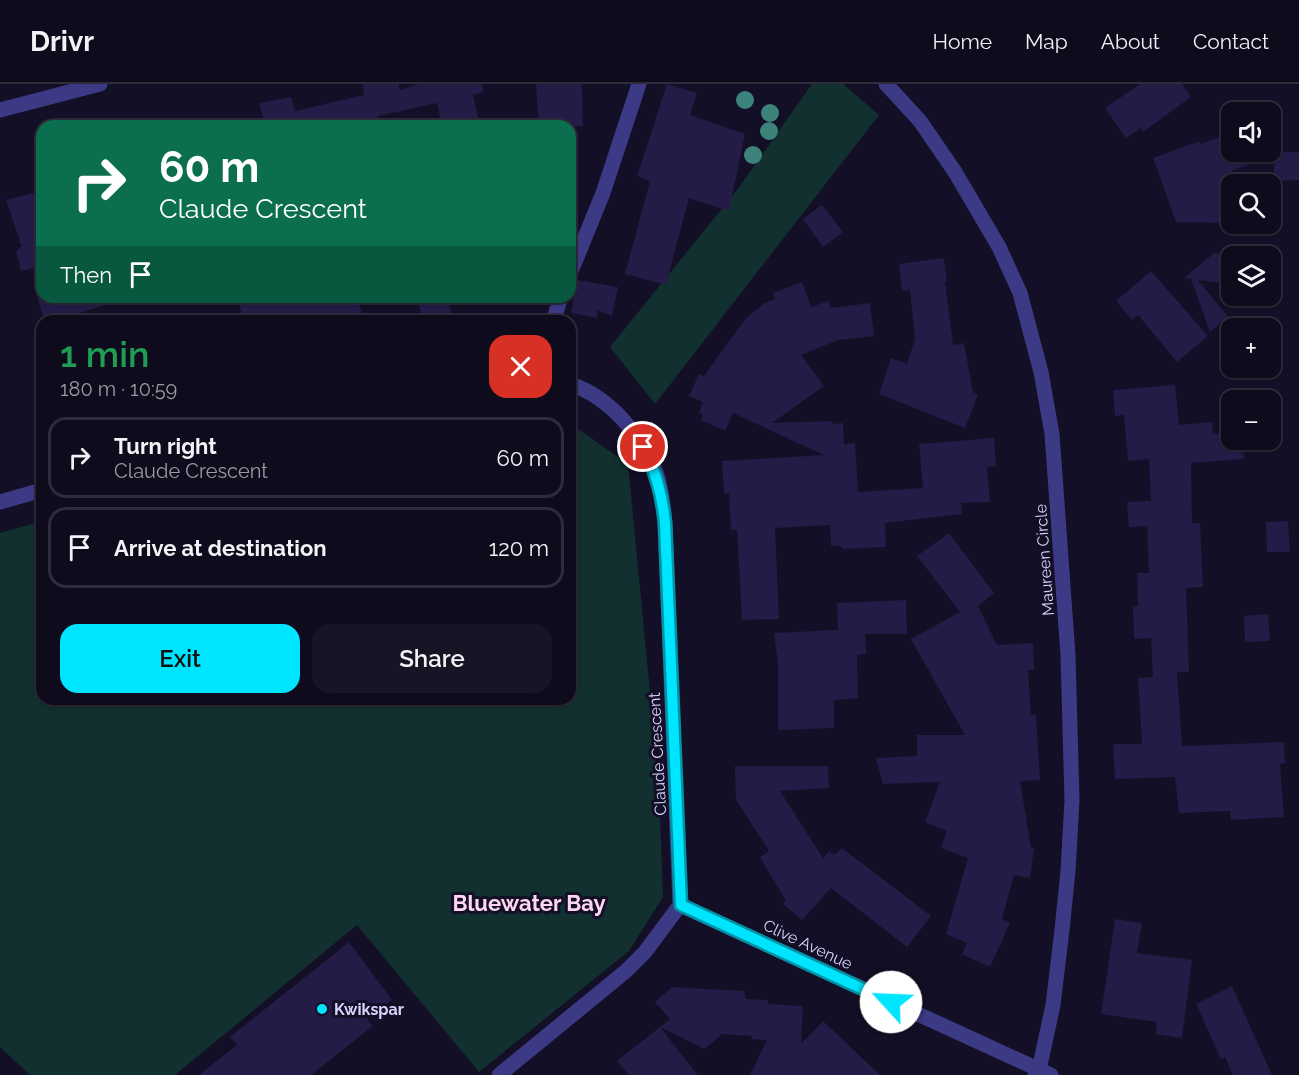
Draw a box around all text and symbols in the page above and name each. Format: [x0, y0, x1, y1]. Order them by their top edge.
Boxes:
text: Drivr [30, 25, 94, 58]
text: Home [933, 29, 992, 54]
text: Map [1025, 29, 1068, 54]
text: About [1101, 29, 1160, 54]
text: Contact [1193, 29, 1269, 54]
map controls [1221, 102, 1281, 450]
button: sound [1221, 102, 1281, 162]
text: 60 m [159, 143, 259, 192]
icon: right [60, 144, 138, 222]
button: search [1221, 174, 1281, 234]
text: Claude Crescent [159, 193, 367, 224]
button: layers [1221, 246, 1281, 306]
icon: arrive [124, 258, 157, 291]
text: Then [60, 262, 112, 288]
button: + [1221, 318, 1281, 378]
text: 1 min [60, 333, 149, 375]
button: close [489, 335, 552, 398]
text: 180 m · 10:59 [60, 377, 177, 401]
button: − [1221, 390, 1281, 450]
pin [617, 421, 668, 472]
icon: arrive [626, 430, 659, 463]
text: Turn right [114, 433, 217, 459]
icon: right [63, 441, 96, 474]
text: 60 m [496, 445, 549, 471]
text: Claude Crescent [114, 459, 268, 483]
street label: Maureen Circle [1031, 503, 1058, 617]
icon: arrive [63, 531, 96, 564]
text: Arrive at destination [114, 535, 327, 561]
text: 120 m [489, 535, 549, 561]
button: Exit [60, 624, 300, 693]
button: Share [312, 624, 552, 693]
street label: Claude Crescent [645, 691, 670, 816]
district label: Bluewater Bay [452, 890, 606, 916]
street label: Clive Avenue [760, 916, 855, 973]
position arrow [859, 970, 923, 1034]
place label: Kwikspar [334, 1000, 404, 1019]
marker: Kwikspar [315, 1002, 329, 1016]

